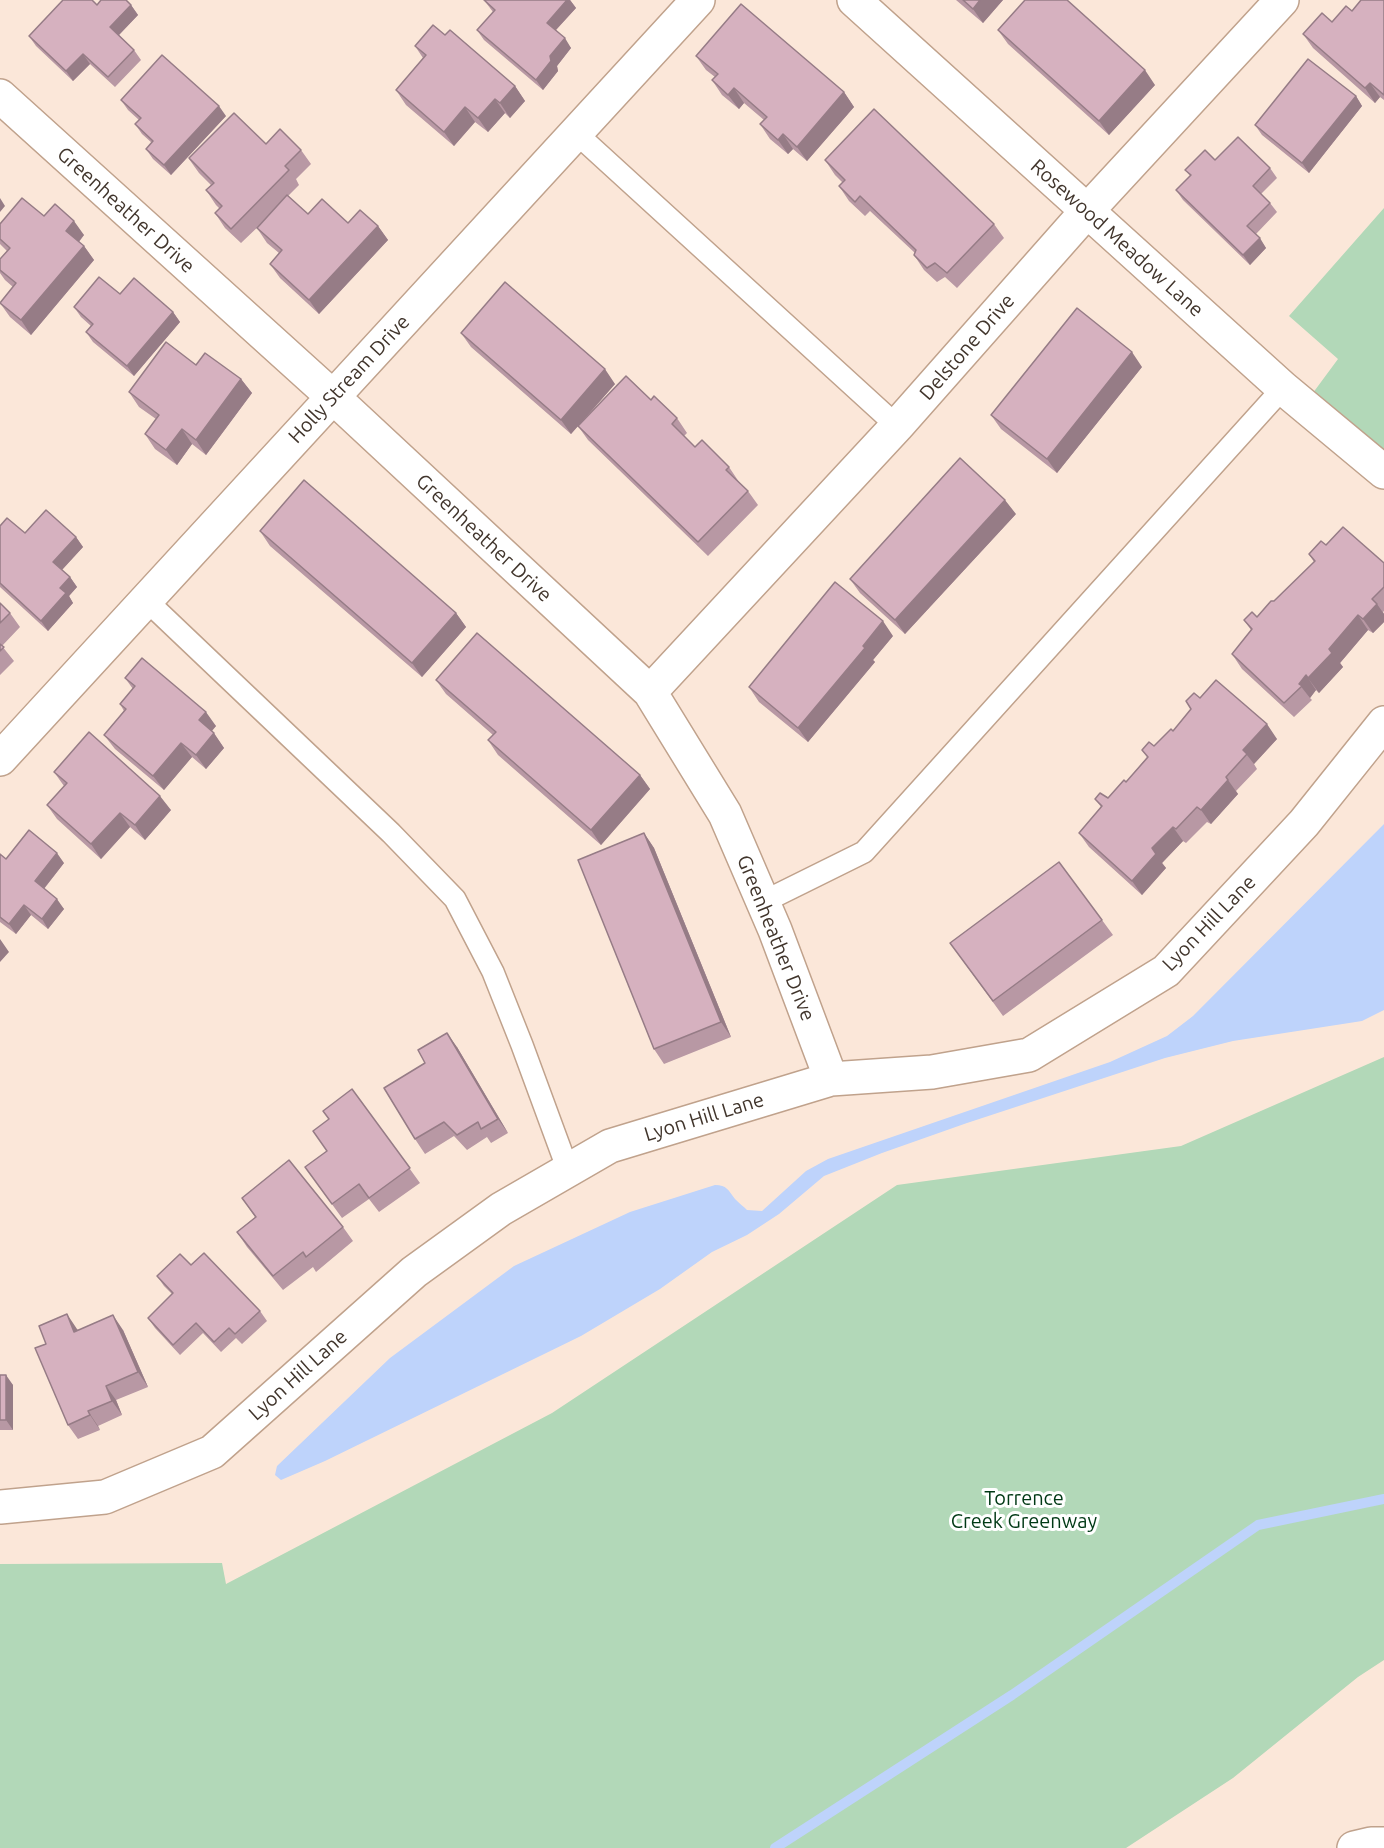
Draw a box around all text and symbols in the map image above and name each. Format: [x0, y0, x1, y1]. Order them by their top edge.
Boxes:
street label: Greenheather Drive [52, 142, 200, 278]
street label: Rosewood Meadow Lane [1026, 154, 1208, 322]
street label: Delstone Drive [914, 289, 1020, 405]
street label: Holly Stream Drive [283, 310, 415, 448]
street label: Greenheather Drive [411, 469, 557, 607]
street label: Greenheather Drive [732, 852, 820, 1024]
street label: Lyon Hill Lane [1157, 870, 1261, 976]
street label: Lyon Hill Lane [641, 1087, 767, 1147]
street label: Lyon Hill Lane [244, 1325, 352, 1425]
park label: Torrence Creek Greenway [951, 1486, 1097, 1533]

